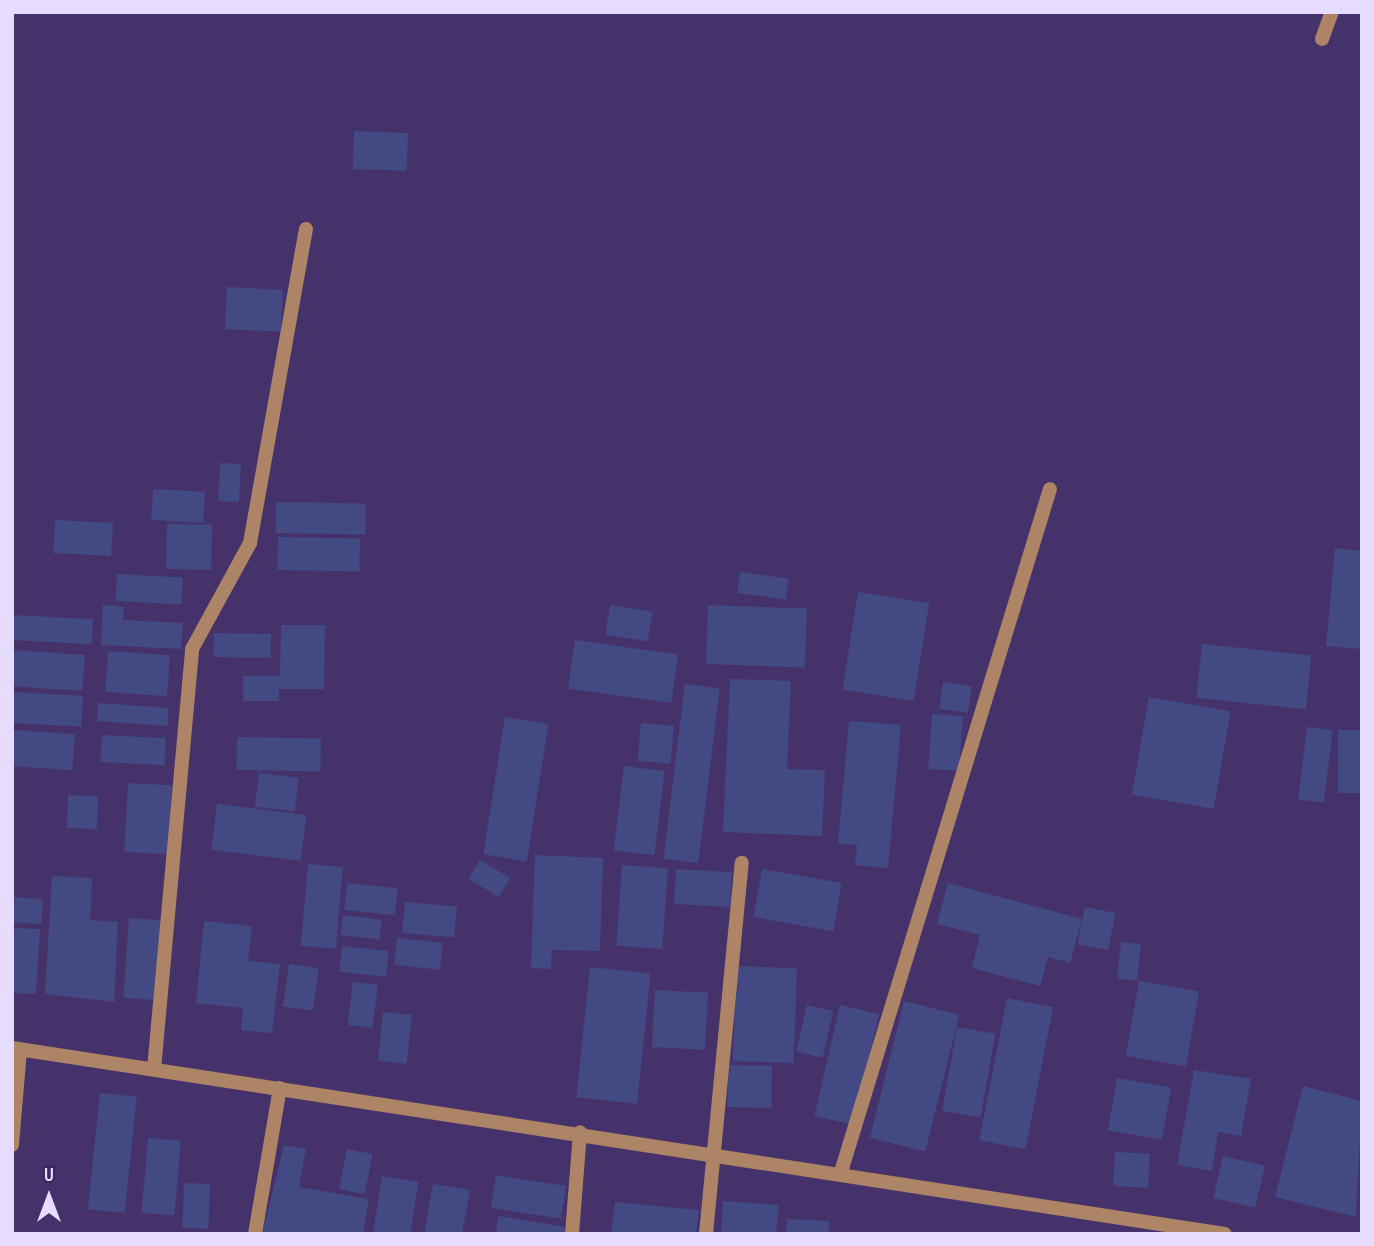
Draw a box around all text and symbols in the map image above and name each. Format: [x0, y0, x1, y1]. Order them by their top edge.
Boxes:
north arrow [14, 1162, 84, 1232]
text: U [44, 1164, 54, 1187]

